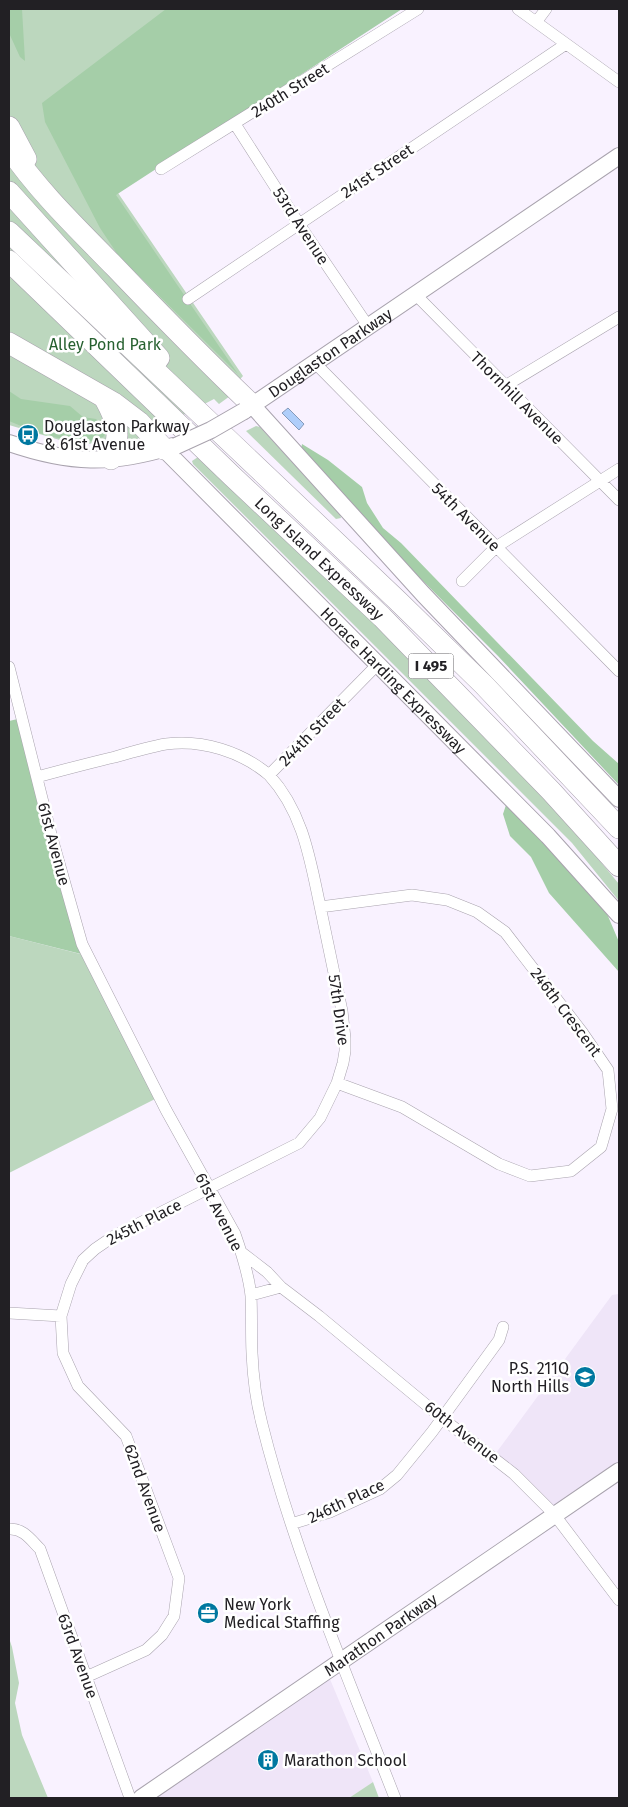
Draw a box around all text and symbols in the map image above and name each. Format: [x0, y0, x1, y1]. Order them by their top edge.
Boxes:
street label: 240th Street [248, 59, 332, 121]
street label: 241st Street [337, 140, 417, 202]
street label: 53rd Avenue [269, 184, 333, 268]
street label: Douglaston Parkway [264, 304, 396, 401]
park label: Alley Pond Park [49, 335, 162, 354]
street label: Thornhill Avenue [467, 348, 567, 448]
place label: Douglaston Parkway & 61st Avenue [44, 417, 190, 454]
bus stop icon: Douglaston Parkway & 61st Avenue [16, 423, 40, 447]
street label: 54th Avenue [428, 479, 504, 555]
street label: Long Island Expressway [251, 493, 388, 624]
street label: Horace Harding Expressway [317, 603, 470, 758]
road number: I 495 [408, 654, 454, 678]
street label: 244th Street [275, 694, 349, 770]
street label: 61st Avenue [34, 800, 74, 888]
street label: 246th Crescent [527, 964, 606, 1060]
street label: 57th Drive [325, 973, 353, 1047]
street label: 61st Avenue [191, 1170, 247, 1254]
street label: 245th Place [103, 1195, 185, 1249]
place label: P.S. 211Q North Hills [491, 1359, 569, 1396]
school or university icon: P.S. 211Q North Hills [573, 1365, 597, 1389]
street label: 60th Avenue [421, 1397, 503, 1467]
street label: 62nd Avenue [120, 1441, 170, 1535]
street label: 246th Place [305, 1475, 387, 1527]
street label: Marathon Parkway [320, 1589, 441, 1680]
place label: New York Medical Staffing [224, 1595, 340, 1632]
office icon: New York Medical Staffing [196, 1601, 220, 1625]
street label: 63rd Avenue [54, 1611, 102, 1701]
building icon: Marathon School [256, 1748, 280, 1772]
place label: Marathon School [284, 1751, 407, 1770]

